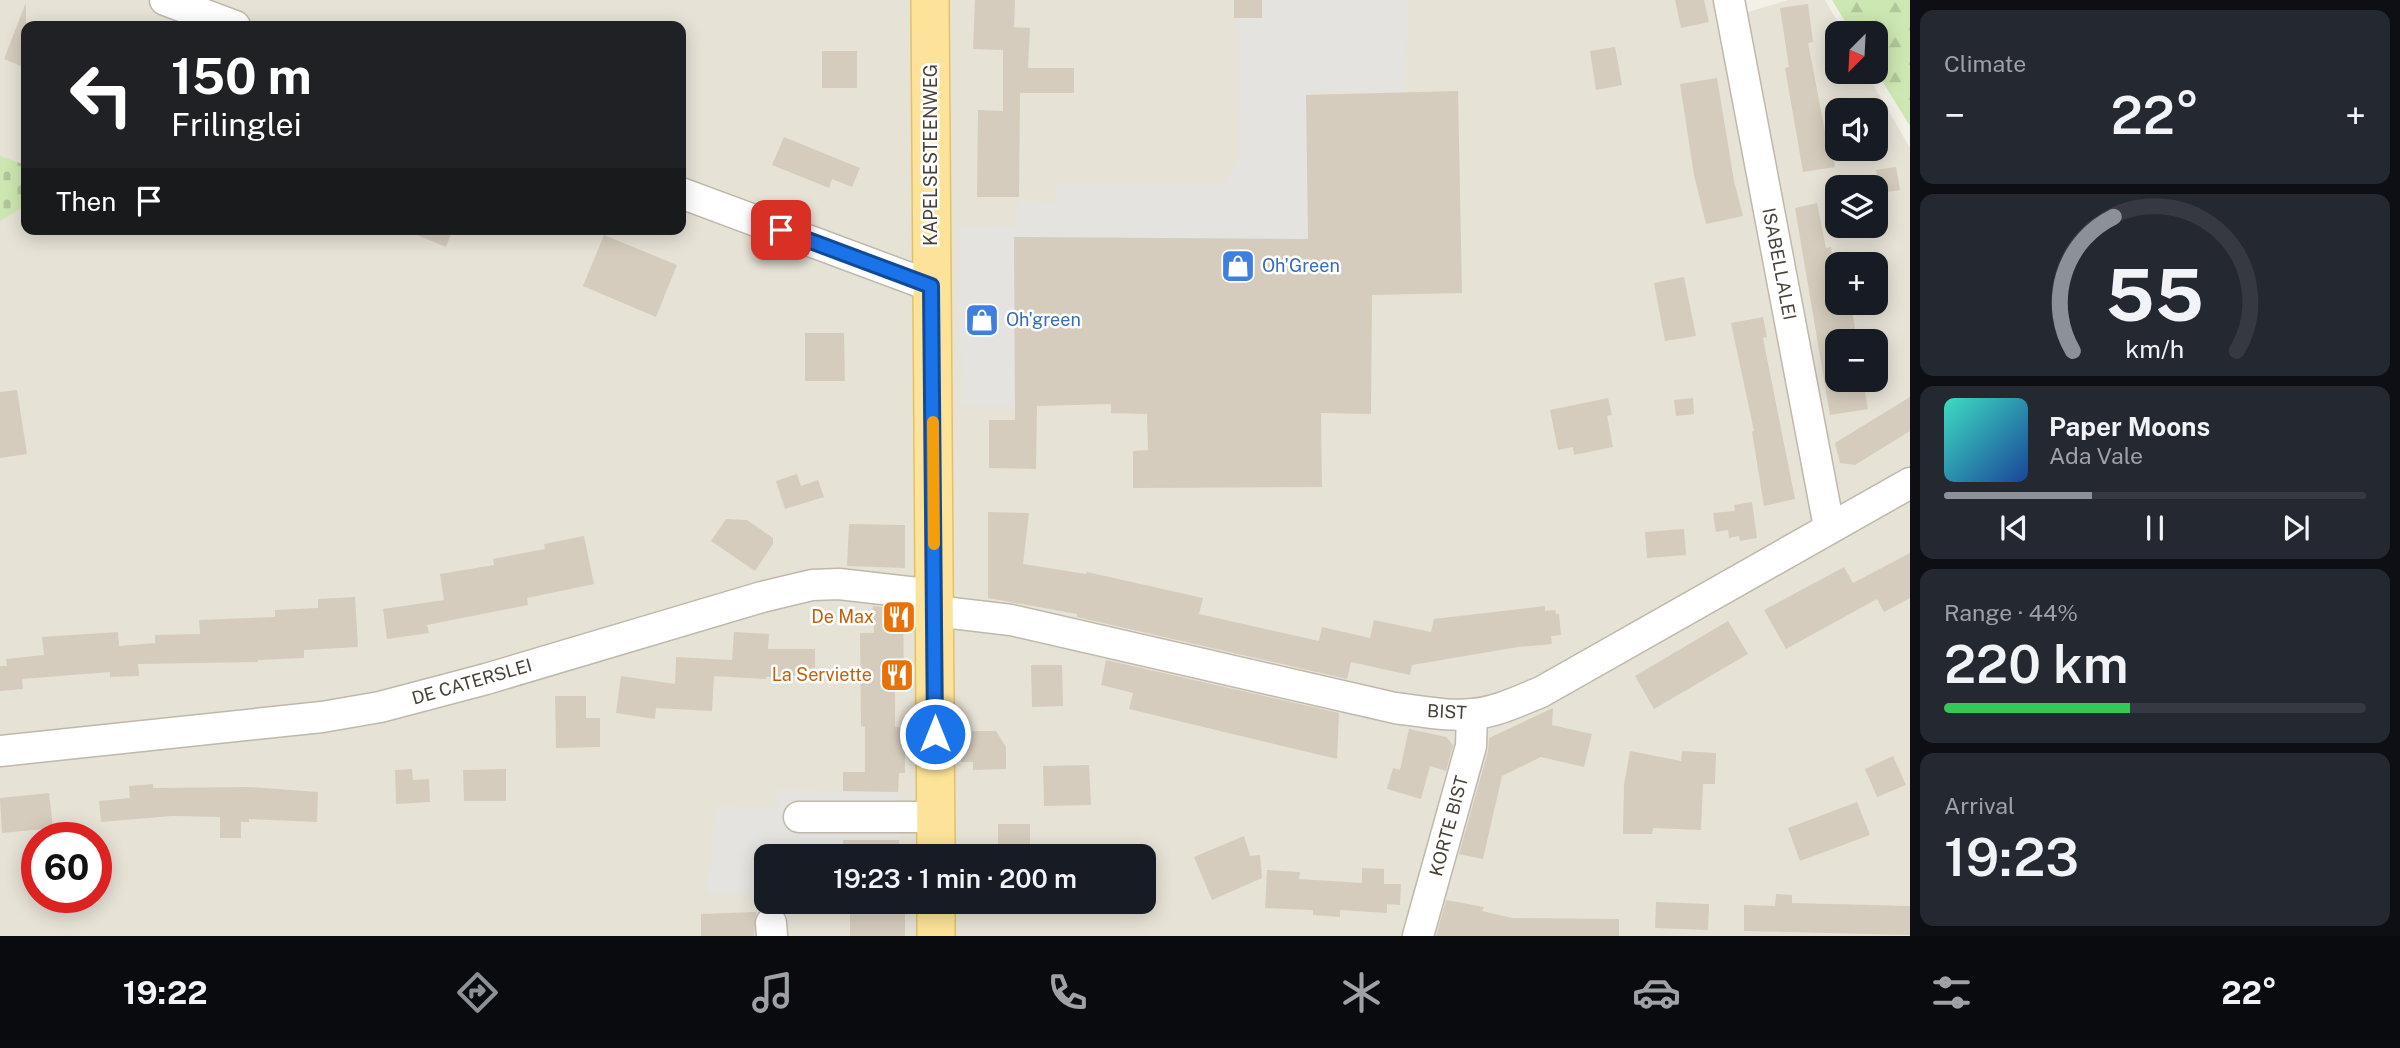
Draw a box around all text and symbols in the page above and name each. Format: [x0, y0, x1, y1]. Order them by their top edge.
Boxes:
north arrow [1825, 21, 1888, 84]
map controls [1825, 21, 1888, 392]
text: 150 m [171, 47, 312, 105]
icon: left [56, 49, 147, 140]
text: Climate [1944, 50, 2026, 77]
street label: KAPELSESTEENWEG [920, 64, 941, 246]
text: 22° [2111, 85, 2199, 146]
text: − [1944, 93, 1965, 138]
text: + [2345, 93, 2366, 138]
button: sound [1825, 98, 1888, 161]
text: Frilinglei [171, 106, 302, 143]
button: layers [1825, 175, 1888, 238]
icon: arrive [130, 182, 168, 220]
text: Then [56, 186, 116, 217]
pin [751, 200, 811, 260]
street label: ISABELLALEI [1758, 206, 1801, 322]
icon: arrive [762, 211, 800, 249]
shop icon: Oh'Green [1219, 247, 1257, 285]
button: + [1825, 252, 1888, 315]
text: 55 [2106, 252, 2204, 337]
place label: Oh'Green [1262, 255, 1340, 276]
shop icon: Oh'green [963, 301, 1001, 339]
place label: Oh'green [1006, 309, 1081, 330]
button: − [1825, 329, 1888, 392]
text: km/h [2126, 333, 2184, 363]
text: Paper Moons [2049, 411, 2210, 442]
text: Ada Vale [2049, 442, 2143, 469]
icon: previous [1995, 509, 2033, 547]
icon: pause [2136, 509, 2174, 547]
icon: next [2277, 509, 2315, 547]
restaurant icon: De Max [880, 598, 918, 636]
text: Range · 44% [1944, 599, 2078, 626]
place label: De Max [811, 606, 874, 627]
text: 220 km [1944, 634, 2129, 695]
street label: DE CATERSLEI [409, 654, 534, 709]
restaurant icon: La Serviette [878, 656, 916, 694]
place label: La Serviette [772, 664, 872, 685]
position arrow [898, 697, 972, 771]
street label: BIST [1427, 700, 1468, 723]
street label: KORTE BIST [1425, 773, 1472, 879]
text: Arrival [1944, 792, 2015, 819]
speed limit sign: 60 [21, 822, 112, 913]
text: 19:23 [1944, 827, 2079, 888]
text: 19:23 · 1 min · 200 m [833, 863, 1077, 894]
icon: directions [453, 968, 502, 1017]
icon: music [748, 968, 797, 1017]
icon: phone [1043, 968, 1092, 1017]
icon: climate [1337, 968, 1386, 1017]
icon: car [1632, 968, 1681, 1017]
icon: filters [1927, 968, 1976, 1017]
text: 19:22 [123, 974, 208, 1011]
text: 22° [2221, 974, 2277, 1011]

